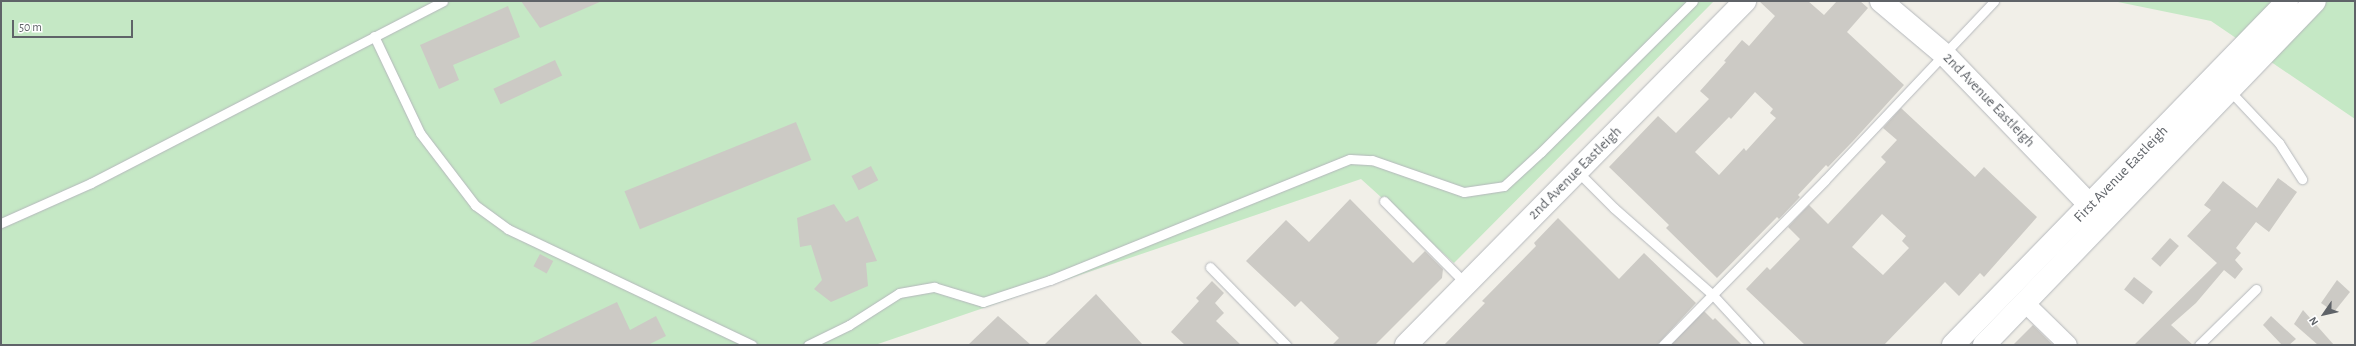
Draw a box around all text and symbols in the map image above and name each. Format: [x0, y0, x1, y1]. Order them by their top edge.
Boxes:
scale bar [14, 12, 135, 38]
text: 50 m [19, 21, 42, 33]
street label: 2nd Avenue Eastleigh [1939, 49, 2039, 151]
street label: First Avenue Eastleigh [2070, 122, 2172, 226]
street label: 2nd Avenue Eastleigh [1525, 123, 1625, 223]
north arrow [2304, 294, 2344, 334]
text: N [2307, 315, 2320, 327]

